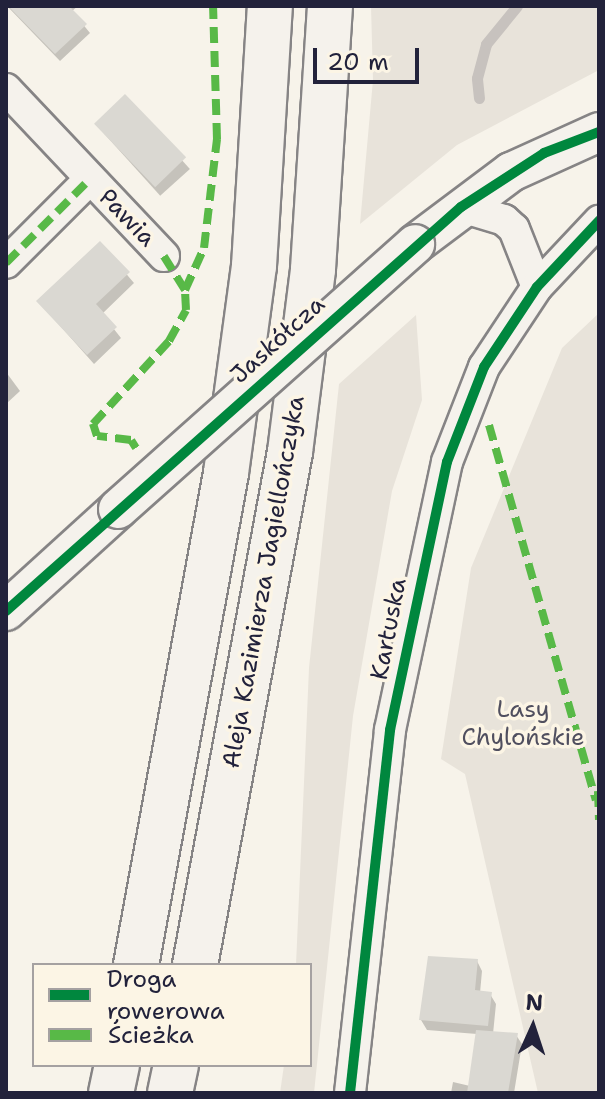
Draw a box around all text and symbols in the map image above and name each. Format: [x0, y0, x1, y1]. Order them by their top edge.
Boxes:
scale bar [317, 32, 423, 82]
text: 20 m [327, 46, 389, 78]
street label: Pawia [93, 183, 161, 253]
street label: Jaskółcza [225, 290, 331, 390]
street label: Aleja Kazimierza Jagiellończyka [217, 393, 311, 771]
street label: Kartuska [365, 576, 413, 682]
park label: Lasy Chylońskie [461, 696, 585, 752]
legend [32, 963, 312, 1067]
text: Droga rowerowa [107, 963, 225, 1027]
north arrow [493, 987, 573, 1067]
text: N [525, 988, 544, 1017]
text: Ścieżka [108, 1019, 194, 1051]

